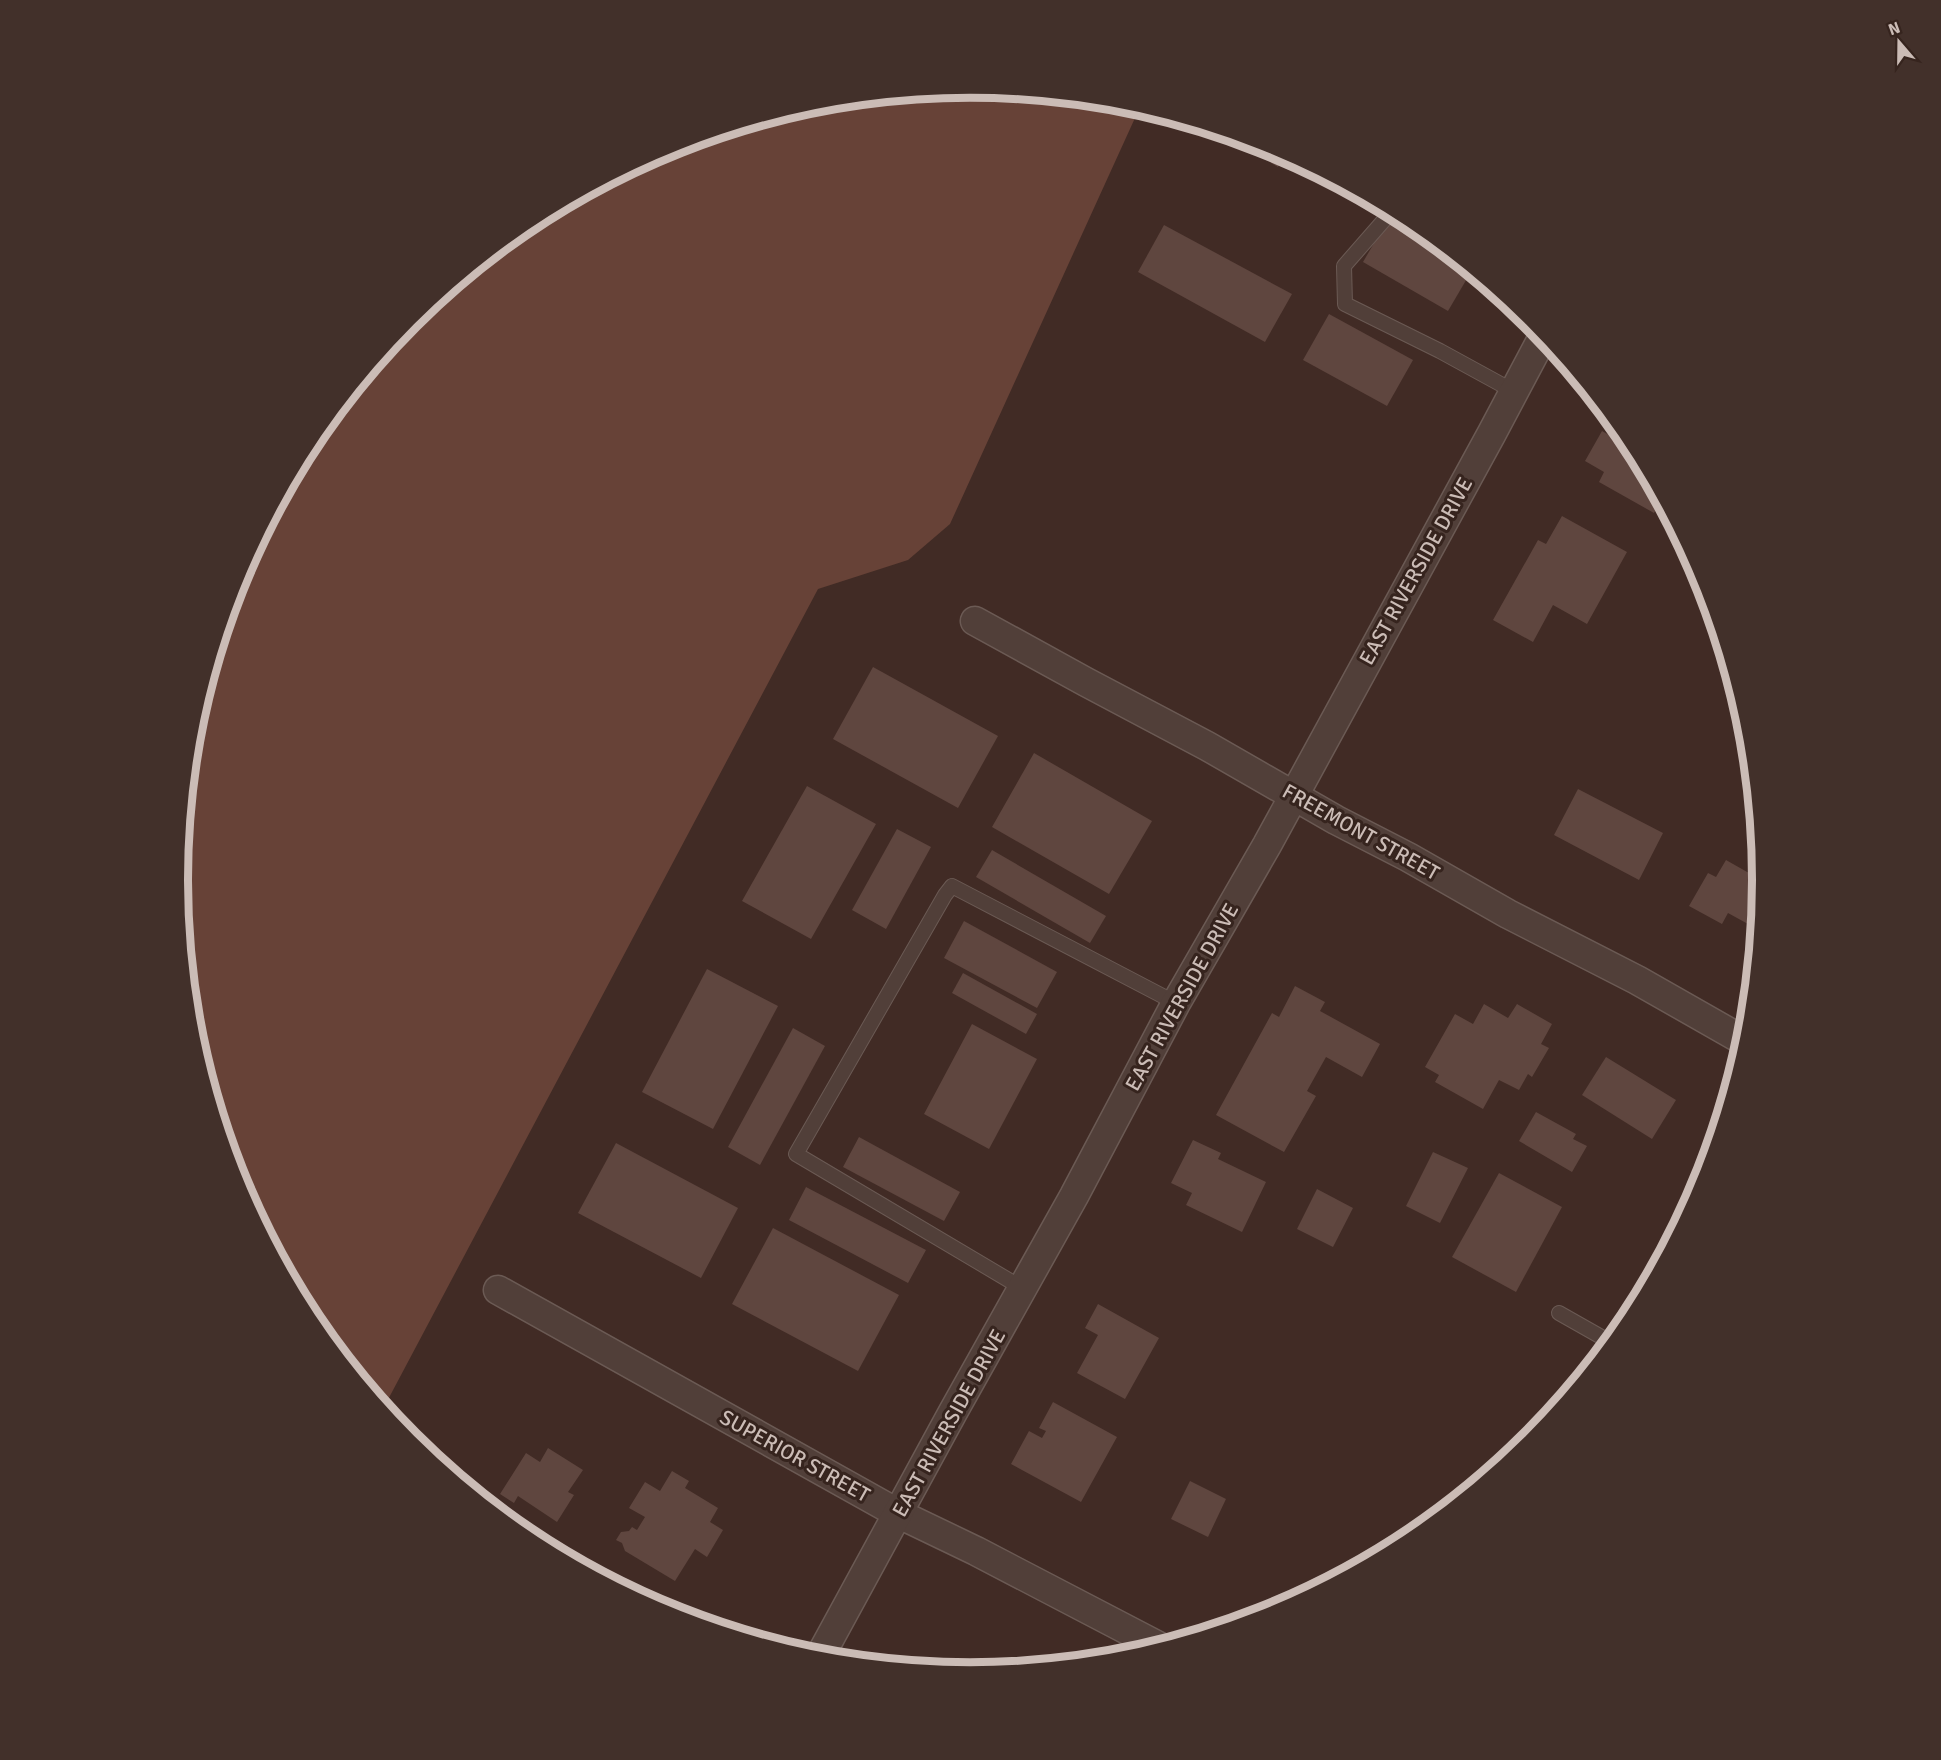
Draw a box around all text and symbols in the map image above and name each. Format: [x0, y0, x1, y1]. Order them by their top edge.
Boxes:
north arrow [1869, 12, 1929, 72]
text: N [1886, 18, 1903, 40]
street label: EAST RIVERSIDE DRIVE [1354, 473, 1478, 669]
street label: FREEMONT STREET [1278, 778, 1445, 886]
street label: EAST RIVERSIDE DRIVE [1120, 899, 1244, 1095]
street label: EAST RIVERSIDE DRIVE [887, 1325, 1011, 1521]
street label: SUPERIOR STREET [715, 1404, 875, 1508]

